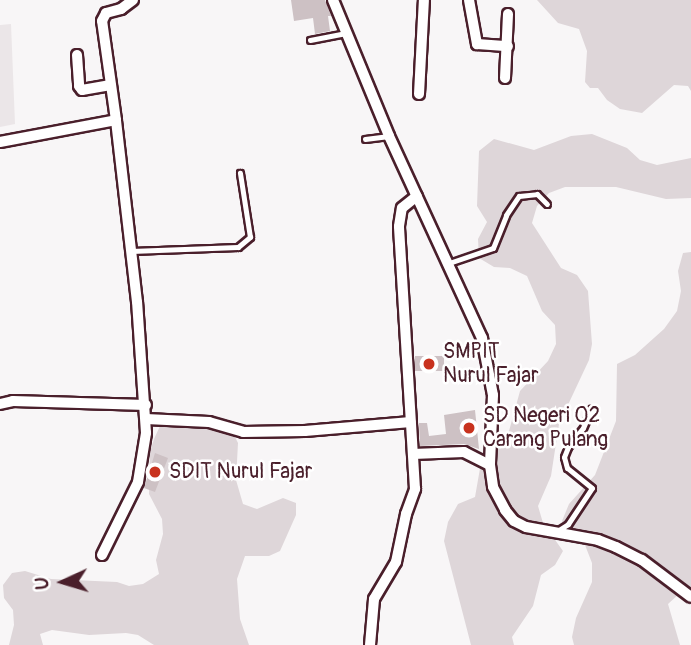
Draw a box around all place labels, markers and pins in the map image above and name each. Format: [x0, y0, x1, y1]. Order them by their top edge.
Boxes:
place label: SMPIT Nurul Fajar [443, 339, 539, 389]
marker: SMPIT Nurul Fajar [421, 356, 437, 372]
place label: SD Negeri 02 Carang Pulang [483, 403, 608, 453]
marker: SD Negeri 02 Carang Pulang [461, 420, 477, 436]
place label: SDIT Nurul Fajar [169, 459, 312, 485]
marker: SDIT Nurul Fajar [147, 464, 163, 480]

